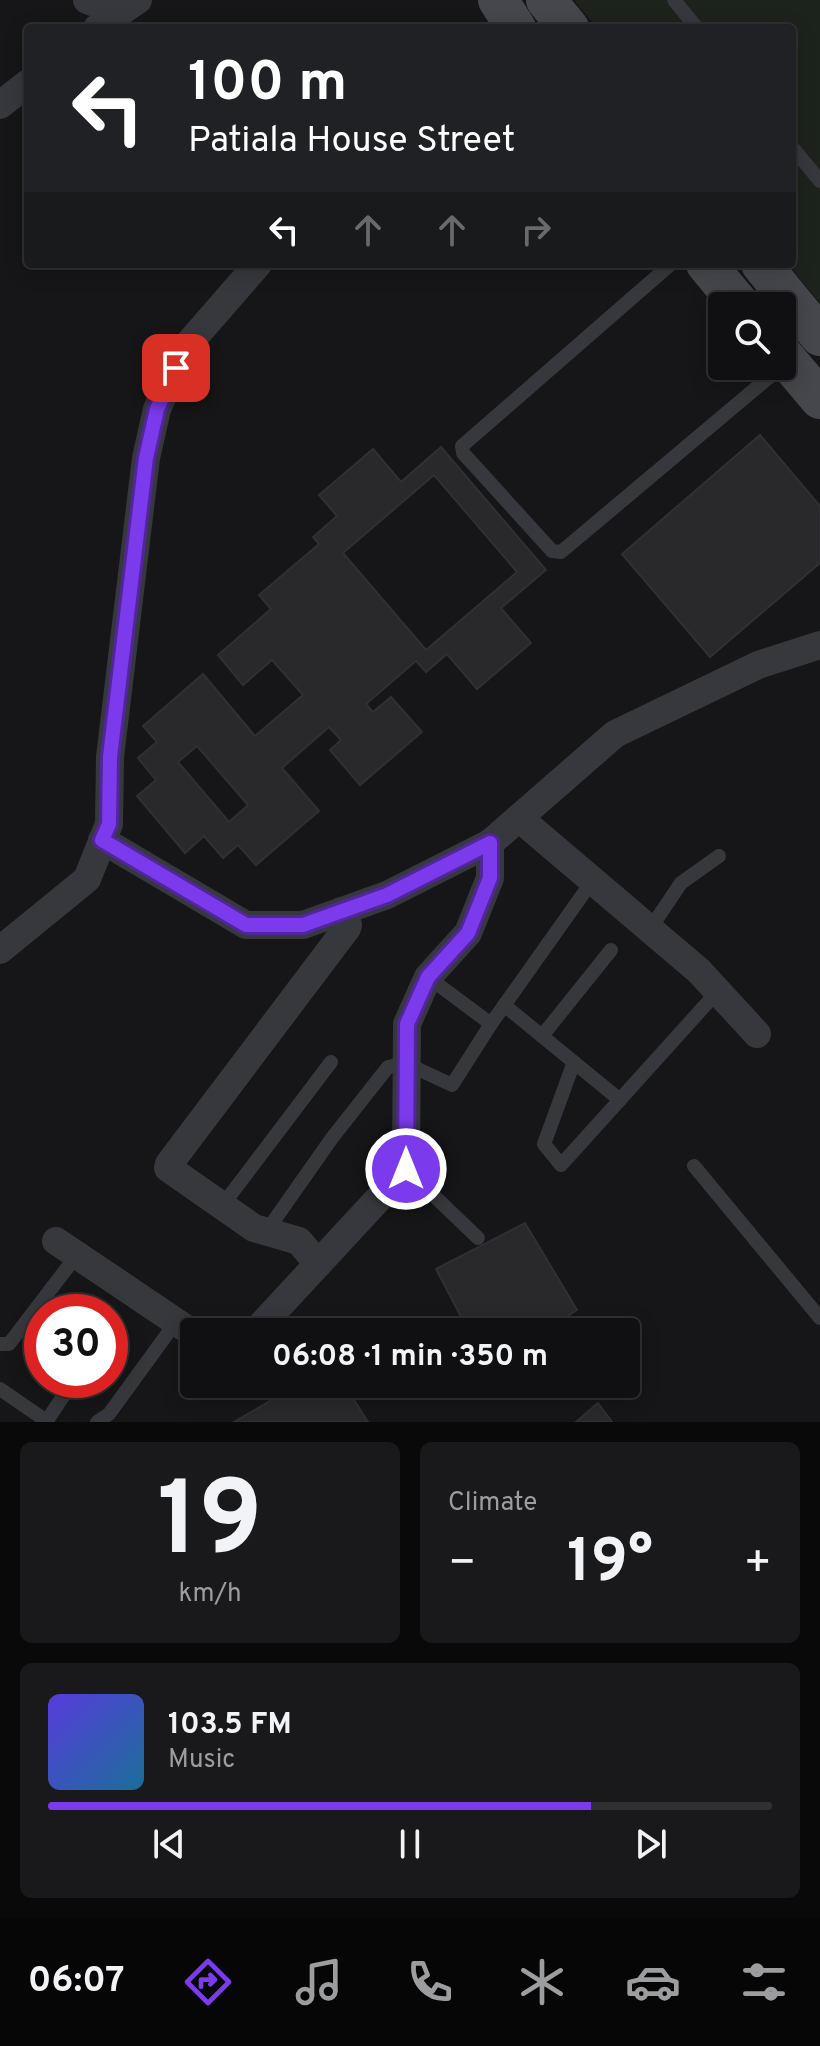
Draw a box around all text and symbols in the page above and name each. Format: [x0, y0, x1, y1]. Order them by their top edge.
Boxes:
text: 100 m [188, 50, 347, 120]
icon: left [56, 56, 160, 160]
text: Patiala House Street [188, 119, 515, 165]
icon: left [262, 208, 306, 252]
icon: ahead [346, 208, 390, 252]
icon: ahead [430, 208, 474, 252]
icon: right [514, 208, 558, 252]
map controls [708, 292, 796, 380]
button: search [708, 292, 796, 380]
pin [142, 334, 210, 402]
icon: arrive [154, 346, 198, 390]
position arrow [364, 1127, 448, 1211]
speed limit sign: 30 [24, 1294, 128, 1398]
text: 06:08 · 1 min · 350 m [272, 1339, 548, 1376]
text: 19 [157, 1460, 263, 1592]
text: Climate [448, 1487, 537, 1520]
text: 19° [567, 1527, 653, 1603]
text: − [448, 1537, 476, 1593]
text: + [744, 1537, 772, 1593]
text: km/h [178, 1578, 242, 1611]
text: 103.5 FM [168, 1707, 292, 1744]
text: Music [168, 1744, 235, 1777]
icon: previous [147, 1822, 191, 1866]
icon: pause [388, 1822, 432, 1866]
icon: next [629, 1822, 673, 1866]
icon: directions [180, 1954, 236, 2010]
icon: music [291, 1954, 347, 2010]
icon: phone [402, 1954, 458, 2010]
icon: climate [514, 1954, 570, 2010]
icon: car [625, 1954, 681, 2010]
icon: filters [736, 1954, 792, 2010]
text: 06:07 [28, 1959, 124, 2005]

